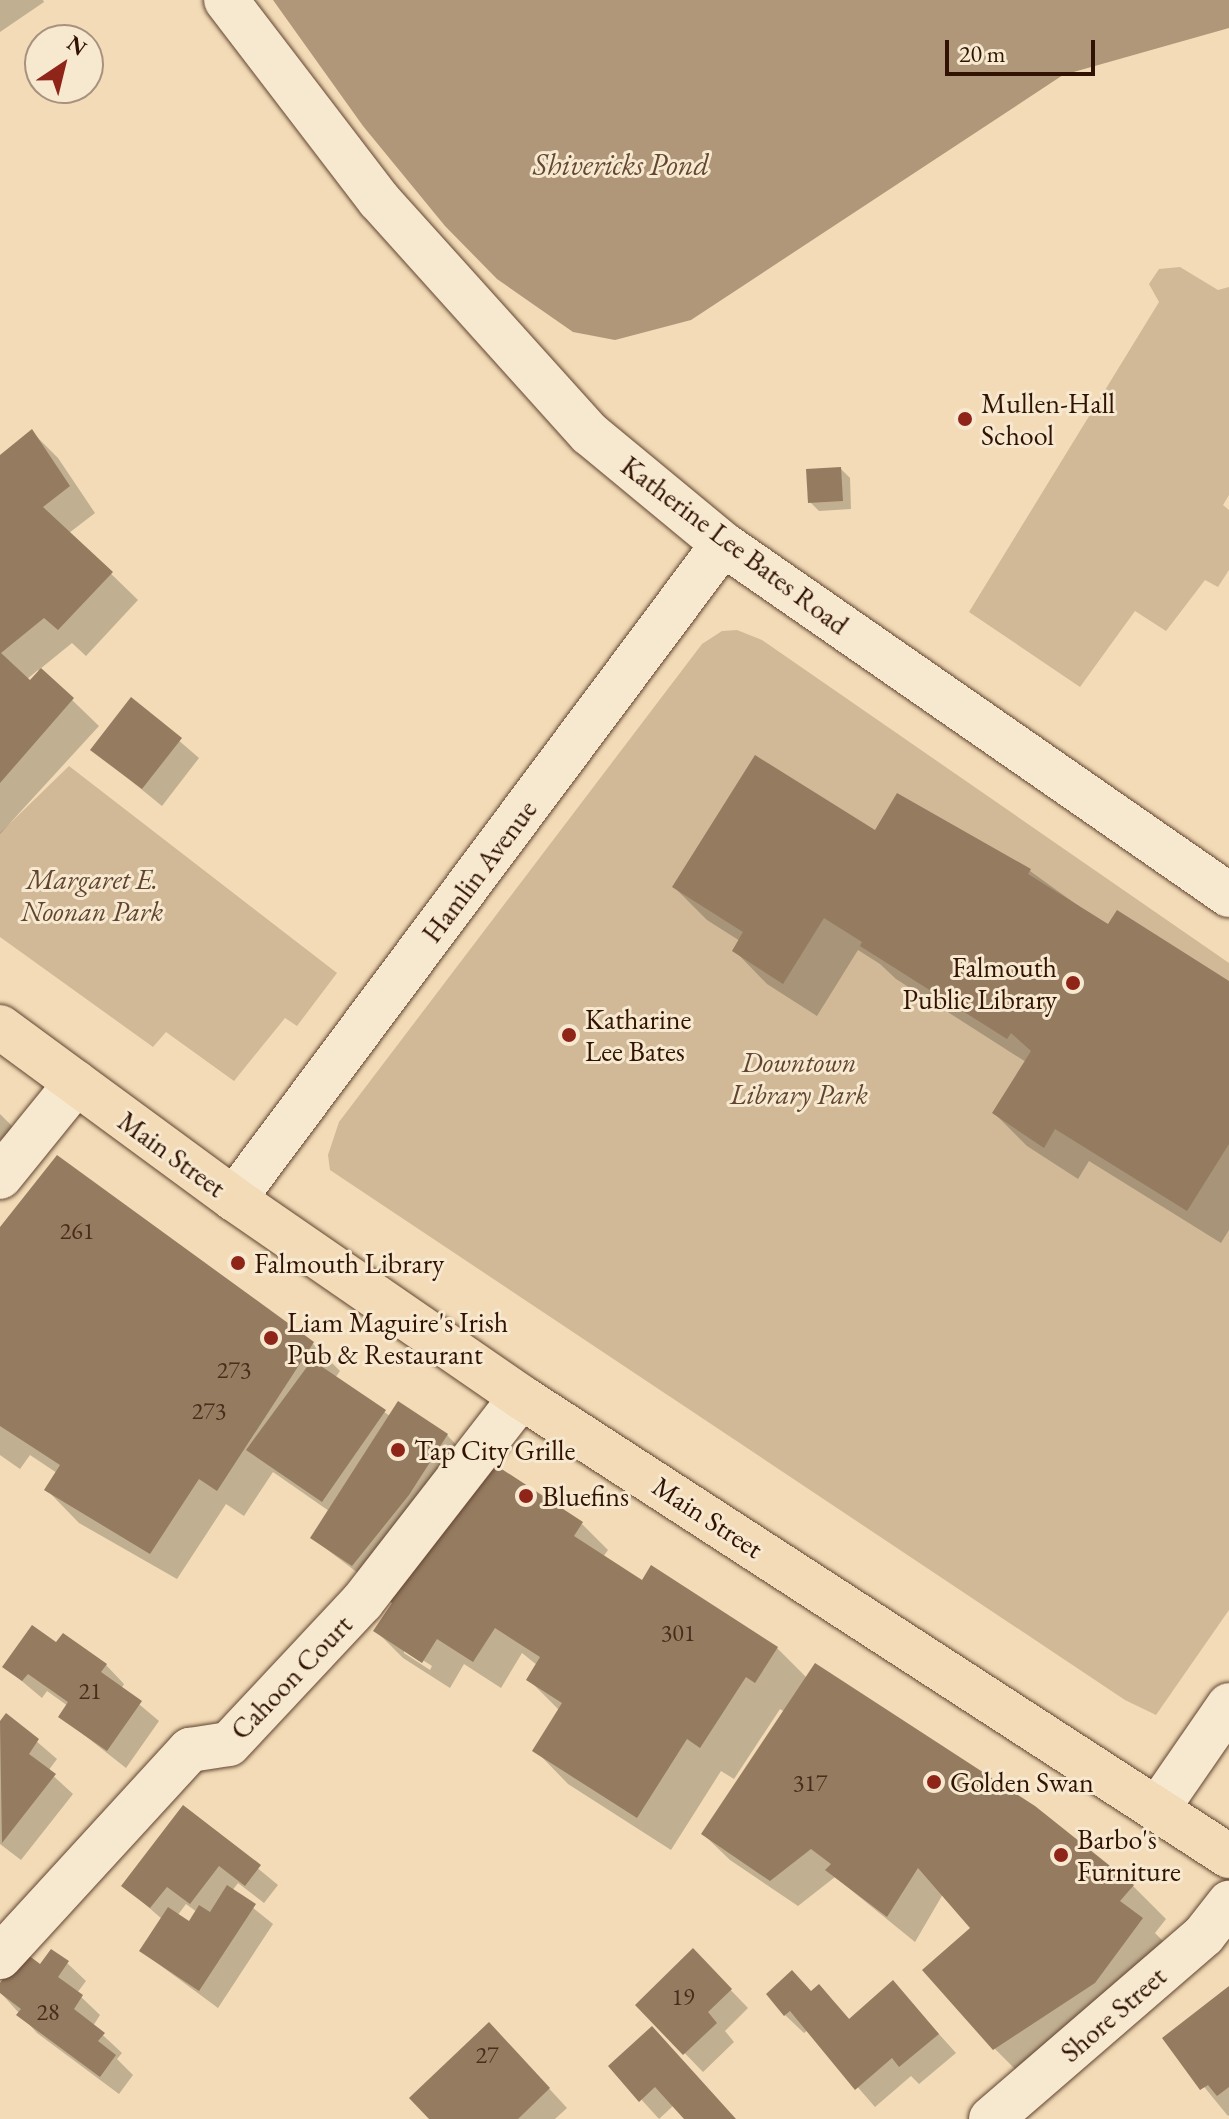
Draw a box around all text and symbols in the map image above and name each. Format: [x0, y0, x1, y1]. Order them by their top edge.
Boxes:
north arrow [24, 24, 104, 104]
scale bar [949, 24, 1099, 74]
text: N [61, 29, 93, 63]
text: 20 m [959, 38, 1006, 69]
water label: Shivericks Pond [533, 147, 709, 183]
place label: Mullen-Hall School [981, 386, 1115, 452]
marker: Mullen-Hall School [956, 410, 974, 428]
street label: Katherine Lee Bates Road [615, 449, 855, 641]
street label: Hamlin Avenue [414, 793, 544, 949]
park label: Margaret E. Noonan Park [21, 862, 163, 928]
place label: Falmouth Public Library [902, 950, 1057, 1016]
marker: Falmouth Public Library [1064, 974, 1082, 992]
place label: Katharine Lee Bates [585, 1002, 692, 1068]
marker: Katharine Lee Bates [560, 1026, 578, 1044]
park label: Downtown Library Park [730, 1045, 868, 1111]
street label: Main Street [112, 1104, 232, 1204]
house number: 261 [60, 1217, 94, 1245]
place label: Falmouth Library [254, 1246, 444, 1280]
marker: Falmouth Library [229, 1254, 247, 1272]
place label: Liam Maguire's Irish Pub & Restaurant [287, 1305, 508, 1371]
marker: Liam Maguire's Irish Pub & Restaurant [262, 1329, 280, 1347]
house number: 273 [217, 1356, 251, 1384]
house number: 273 [192, 1397, 226, 1425]
place label: Tap City Grille [414, 1433, 576, 1467]
marker: Tap City Grille [389, 1441, 407, 1459]
street label: Main Street [647, 1469, 769, 1565]
place label: Bluefins [542, 1479, 629, 1513]
marker: Bluefins [517, 1487, 535, 1505]
street label: Cahoon Court [223, 1608, 359, 1746]
house number: 301 [661, 1619, 695, 1647]
house number: 21 [78, 1677, 102, 1705]
place label: Golden Swan [950, 1765, 1094, 1799]
house number: 317 [793, 1769, 827, 1797]
marker: Golden Swan [925, 1773, 943, 1791]
place label: Barbo's Furniture [1077, 1822, 1181, 1888]
marker: Barbo's Furniture [1052, 1846, 1070, 1864]
street label: Shore Street [1053, 1959, 1173, 2069]
house number: 19 [671, 1983, 695, 2011]
house number: 28 [36, 1998, 60, 2026]
house number: 27 [475, 2041, 499, 2069]

